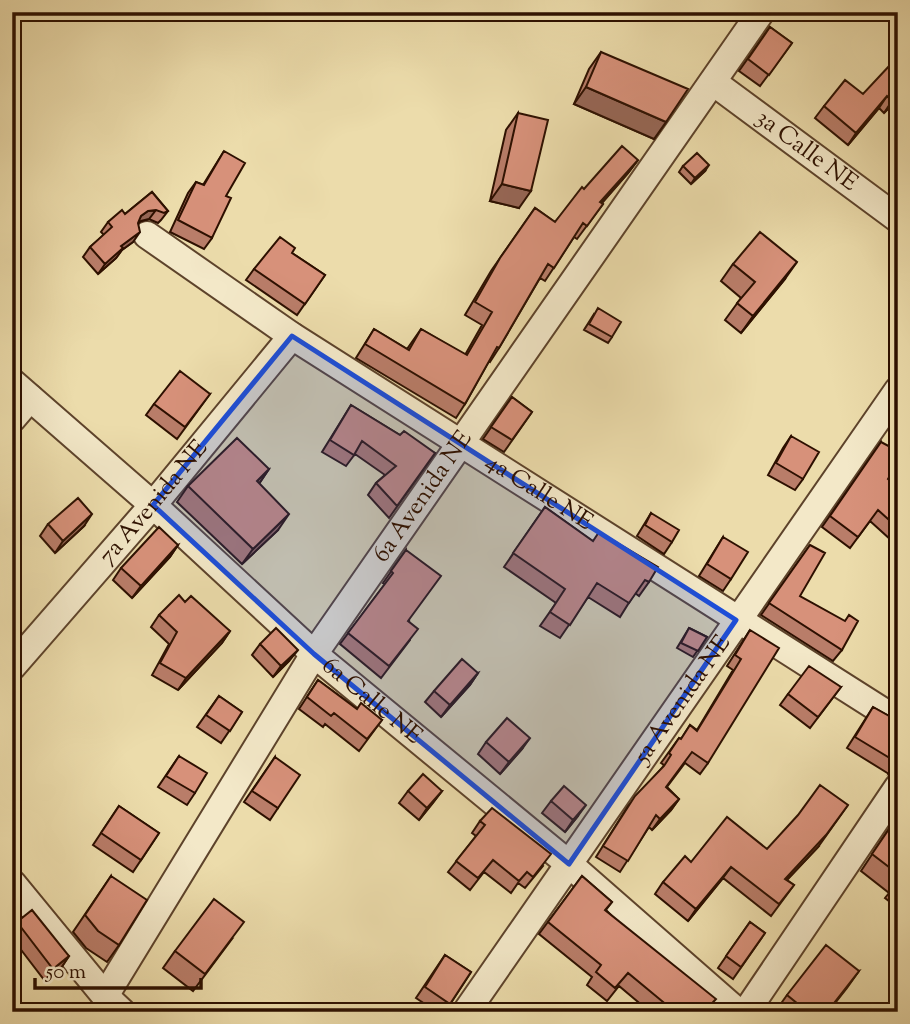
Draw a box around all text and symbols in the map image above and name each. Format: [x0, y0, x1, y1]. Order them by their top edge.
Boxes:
street label: 3a Calle NE [748, 102, 865, 200]
street label: 6a Avenida NE [365, 424, 481, 570]
street label: 7a Avenida NE [91, 433, 217, 572]
street label: 4a Calle NE [478, 446, 600, 540]
street label: 5a Avenida NE [625, 628, 740, 773]
street label: 6a Calle NE [314, 650, 430, 753]
scale bar [35, 947, 201, 991]
text: 50 m [45, 958, 86, 988]

